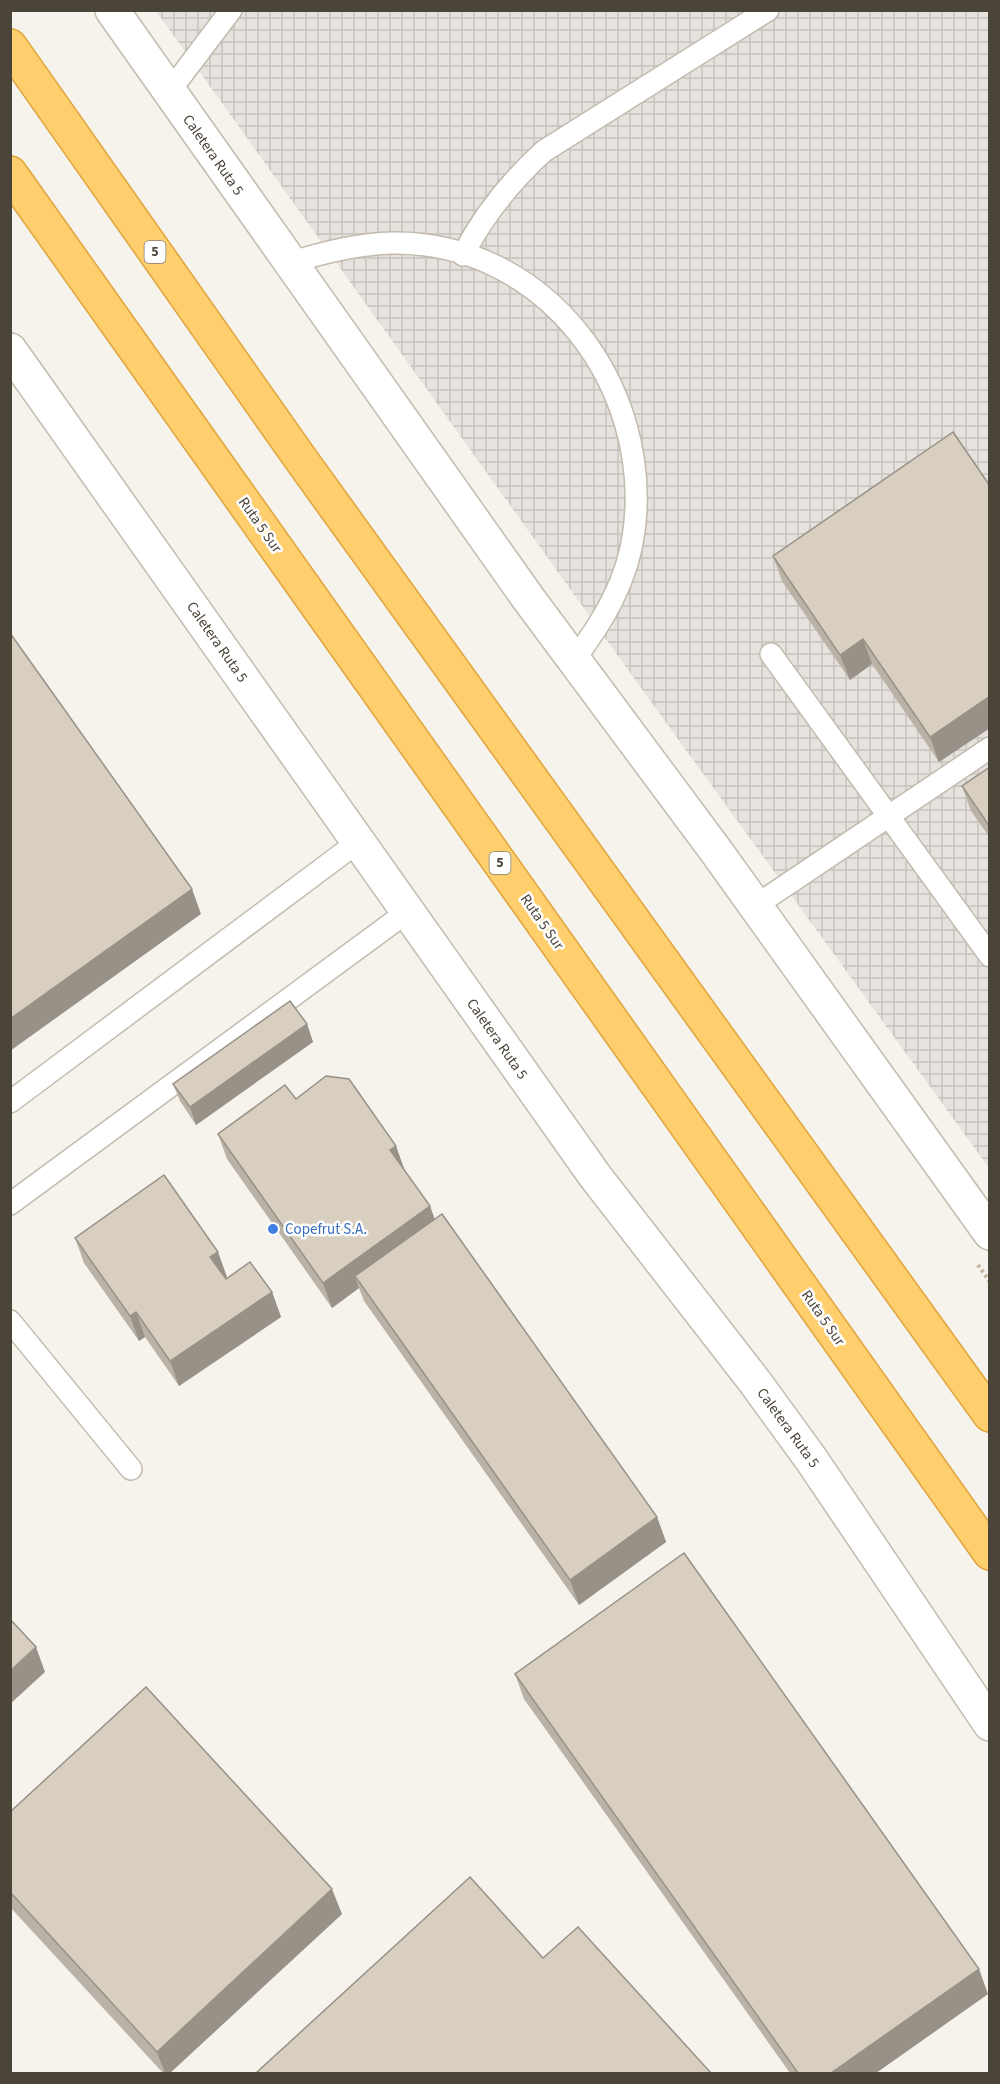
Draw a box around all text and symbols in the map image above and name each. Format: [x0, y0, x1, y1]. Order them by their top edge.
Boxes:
street label: Caletera Ruta 5 [177, 110, 249, 200]
road number: 5 [144, 241, 166, 263]
street label: Ruta 5 Sur [233, 493, 287, 558]
street label: Caletera Ruta 5 [181, 597, 253, 687]
road number: 5 [490, 852, 510, 874]
street label: Ruta 5 Sur [515, 890, 569, 955]
street label: Caletera Ruta 5 [461, 994, 533, 1084]
place label: Copefrut S.A. [285, 1219, 367, 1240]
marker: Copefrut S.A. [266, 1222, 280, 1236]
street label: Ruta 5 Sur [796, 1286, 850, 1351]
street label: Caletera Ruta 5 [752, 1384, 824, 1472]

